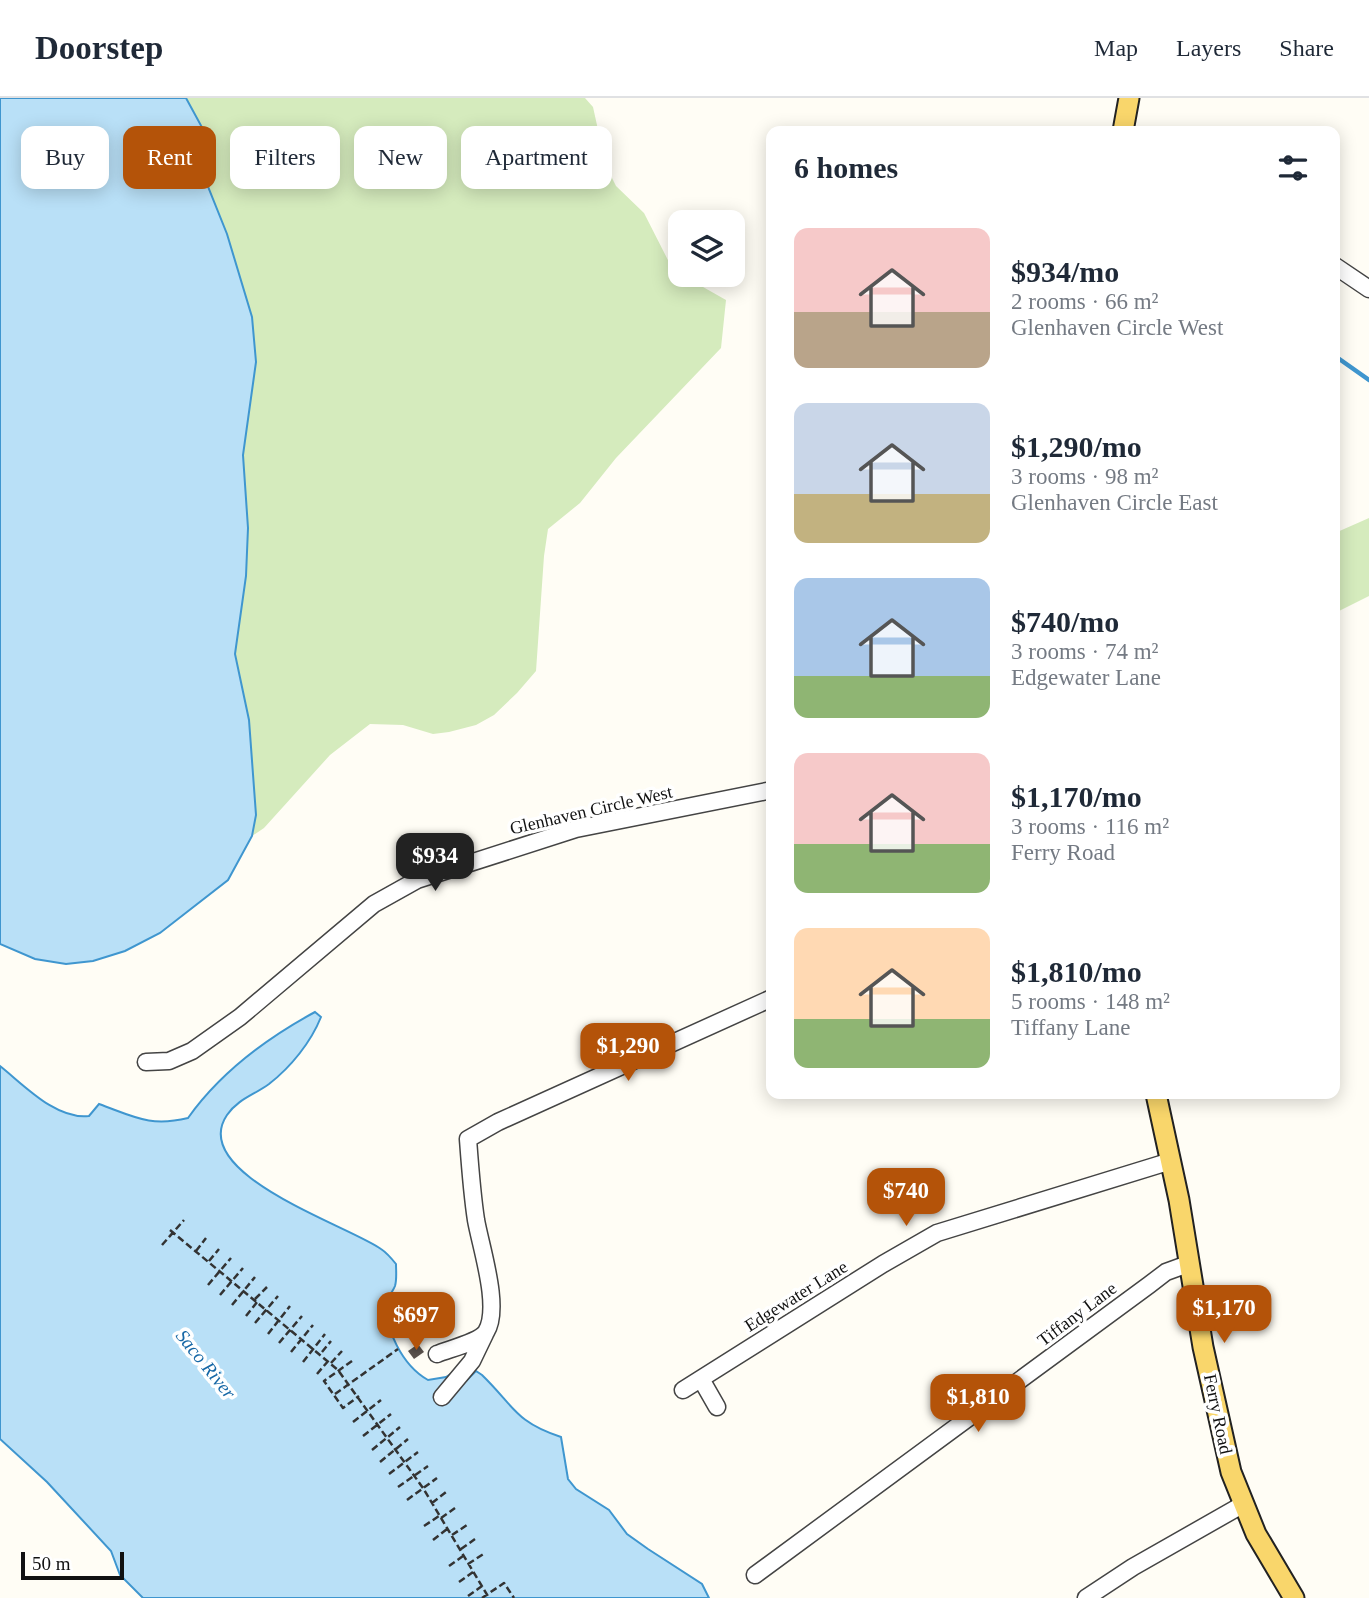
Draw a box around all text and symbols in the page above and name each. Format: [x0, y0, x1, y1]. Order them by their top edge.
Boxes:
text: Doorstep [35, 30, 163, 66]
text: Map [1094, 35, 1138, 61]
text: Layers [1176, 35, 1241, 61]
text: Share [1279, 35, 1334, 61]
chip: Buy [21, 126, 109, 189]
chip: Rent [123, 126, 216, 189]
chip: Filters [230, 126, 340, 189]
chip: New [354, 126, 447, 189]
chip: Apartment [461, 126, 612, 189]
icon: filters [1274, 149, 1312, 187]
text: 6 homes [794, 151, 898, 184]
map controls [668, 210, 745, 287]
button: layers [668, 210, 745, 287]
text: $934/mo [1011, 255, 1119, 288]
icon: home [850, 256, 934, 340]
text: 2 rooms · 66 m² [1011, 289, 1158, 314]
text: Glenhaven Circle West [1011, 315, 1223, 340]
text: $1,290/mo [1011, 430, 1142, 463]
icon: home [850, 431, 934, 515]
text: 3 rooms · 98 m² [1011, 464, 1158, 489]
text: Glenhaven Circle East [1011, 490, 1218, 515]
text: $740/mo [1011, 605, 1119, 638]
icon: home [850, 606, 934, 690]
text: 3 rooms · 74 m² [1011, 639, 1158, 664]
text: Edgewater Lane [1011, 665, 1161, 690]
text: $1,170/mo [1011, 780, 1142, 813]
icon: home [850, 781, 934, 865]
street label: Glenhaven Circle West [508, 782, 674, 838]
text: 3 rooms · 116 m² [1011, 814, 1169, 839]
pin: $934 [394, 834, 476, 893]
text: Ferry Road [1011, 840, 1115, 865]
text: $934 [412, 843, 458, 868]
text: $1,810/mo [1011, 955, 1142, 988]
icon: home [850, 956, 934, 1040]
text: 5 rooms · 148 m² [1011, 989, 1170, 1014]
text: Tiffany Lane [1011, 1015, 1130, 1040]
pin: $1,290 [571, 1024, 685, 1083]
text: $1,290 [596, 1033, 660, 1058]
pin: $740 [865, 1168, 947, 1228]
text: $740 [883, 1178, 929, 1203]
street label: Edgewater Lane [741, 1256, 851, 1336]
street label: Tiffany Lane [1034, 1278, 1120, 1350]
pin: $1,170 [1167, 1286, 1281, 1345]
pin: $697 [375, 1292, 457, 1352]
text: $1,170 [1192, 1295, 1256, 1320]
text: $697 [393, 1302, 439, 1327]
water label: Saco River [172, 1325, 241, 1403]
street label: Ferry Road [1200, 1372, 1236, 1456]
pin: $1,810 [921, 1374, 1035, 1434]
text: $1,810 [946, 1384, 1010, 1409]
scale bar [21, 1549, 124, 1581]
text: 50 m [32, 1553, 71, 1574]

